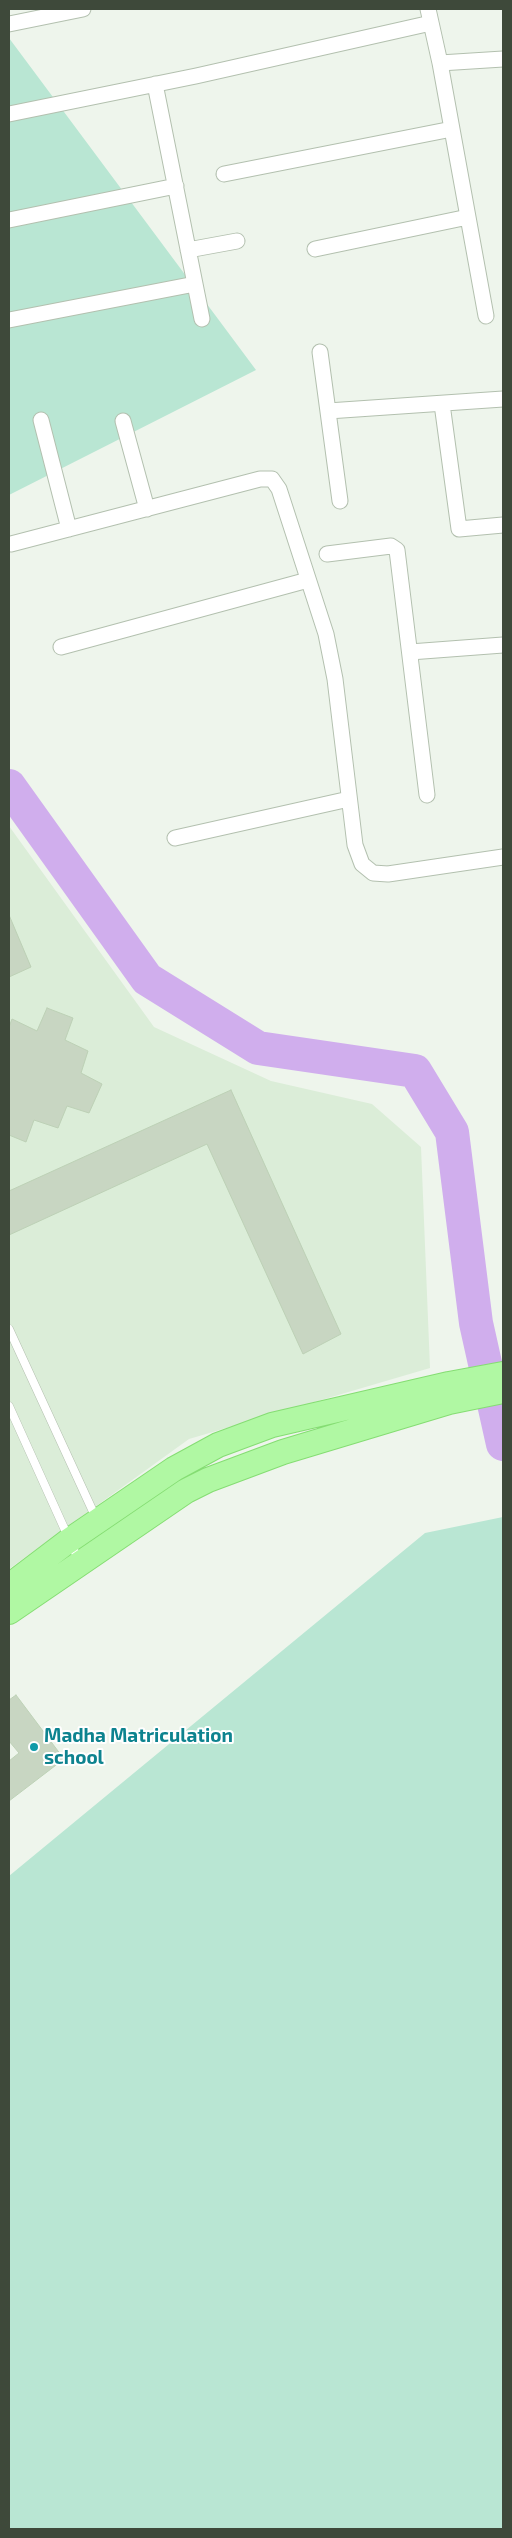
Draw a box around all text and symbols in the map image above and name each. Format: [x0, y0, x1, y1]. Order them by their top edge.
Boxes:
place label: Madha Matriculation school [44, 1725, 233, 1769]
marker: Madha Matriculation school [28, 1741, 40, 1753]

